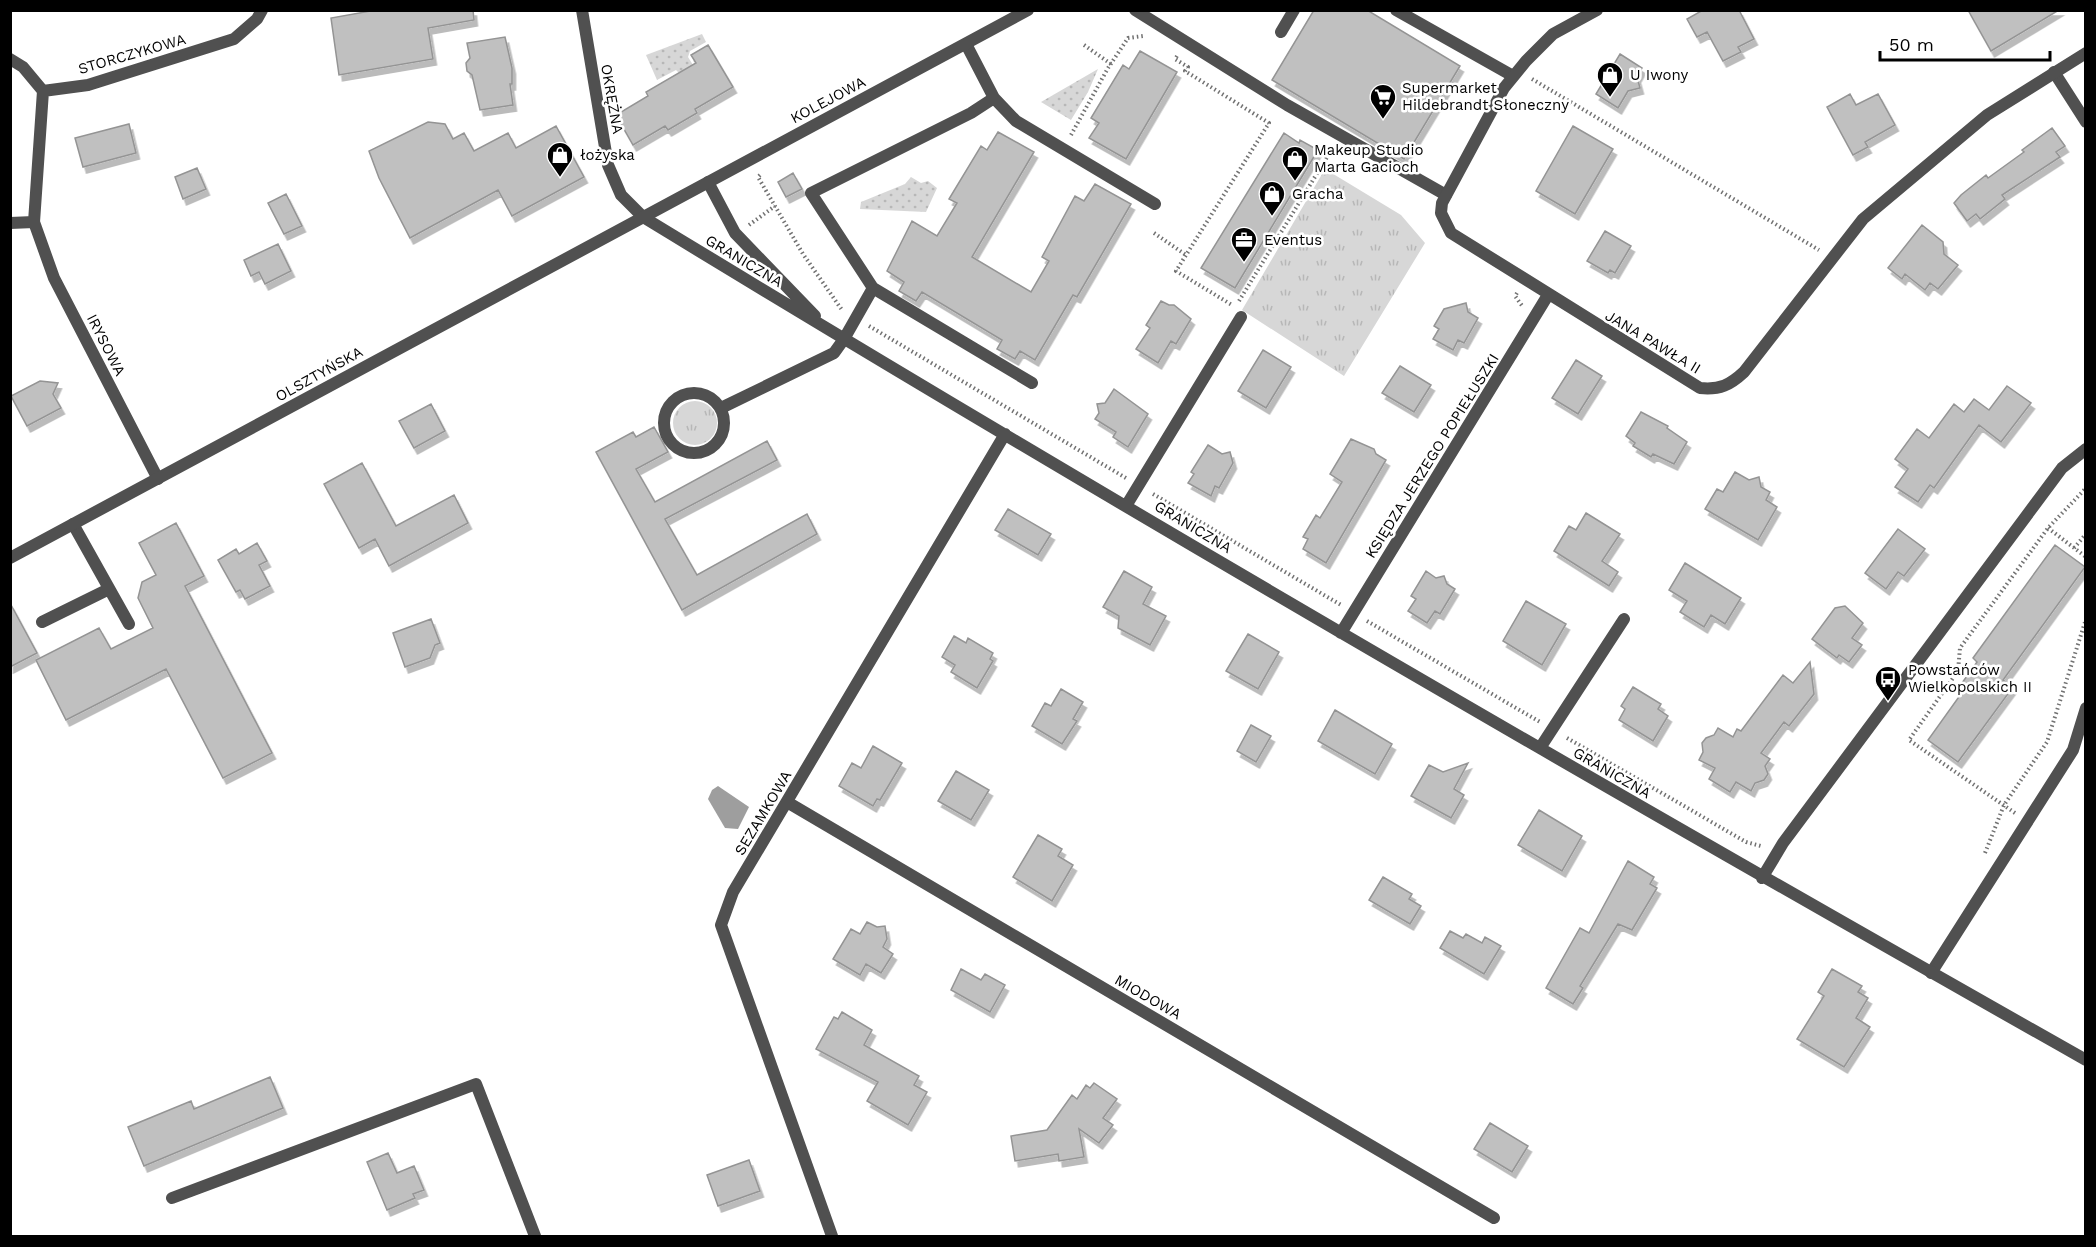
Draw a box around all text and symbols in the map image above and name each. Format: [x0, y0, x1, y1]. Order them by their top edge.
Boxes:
scale bar [1880, 24, 2050, 62]
street label: STORCZYKOWA [76, 30, 188, 78]
text: 50 m [1889, 34, 1934, 55]
shop icon: U Iwony [1595, 60, 1625, 98]
street label: OKRĘŻNA [597, 62, 627, 136]
place label: U Iwony [1630, 66, 1689, 84]
street label: KOLEJOWA [787, 73, 869, 127]
place label: Supermarket Hildebrandt Słoneczny [1402, 79, 1569, 114]
supermarket icon: Supermarket Hildebrandt Słoneczny [1368, 82, 1398, 120]
shop icon: łożyska [545, 140, 575, 178]
place label: Makeup Studio Marta Gacioch [1314, 141, 1423, 176]
shop icon: Makeup Studio Marta Gacioch [1280, 144, 1310, 182]
place label: łożyska [580, 146, 635, 164]
shop icon: Gracha [1257, 179, 1287, 217]
place label: Gracha [1292, 185, 1344, 203]
office icon: Eventus [1229, 225, 1259, 263]
street label: GRANICZNA [702, 231, 786, 291]
place label: Eventus [1264, 231, 1322, 249]
street label: JANA PAWŁA II [1602, 306, 1704, 378]
street label: IRYSOWA [83, 311, 129, 379]
street label: OLSZTYŃSKA [272, 343, 366, 405]
street label: KSIĘDZA JERZEGO POPIEŁUSZKI [1361, 350, 1503, 562]
street label: GRANICZNA [1151, 497, 1235, 557]
place label: Powstańców Wielkopolskich II [1908, 661, 2032, 696]
bus stop icon: Powstańców Wielkopolskich II [1873, 664, 1903, 702]
street label: GRANICZNA [1570, 743, 1654, 803]
street label: SEZAMKOWA [731, 767, 795, 859]
street label: MIODOWA [1111, 971, 1185, 1023]

